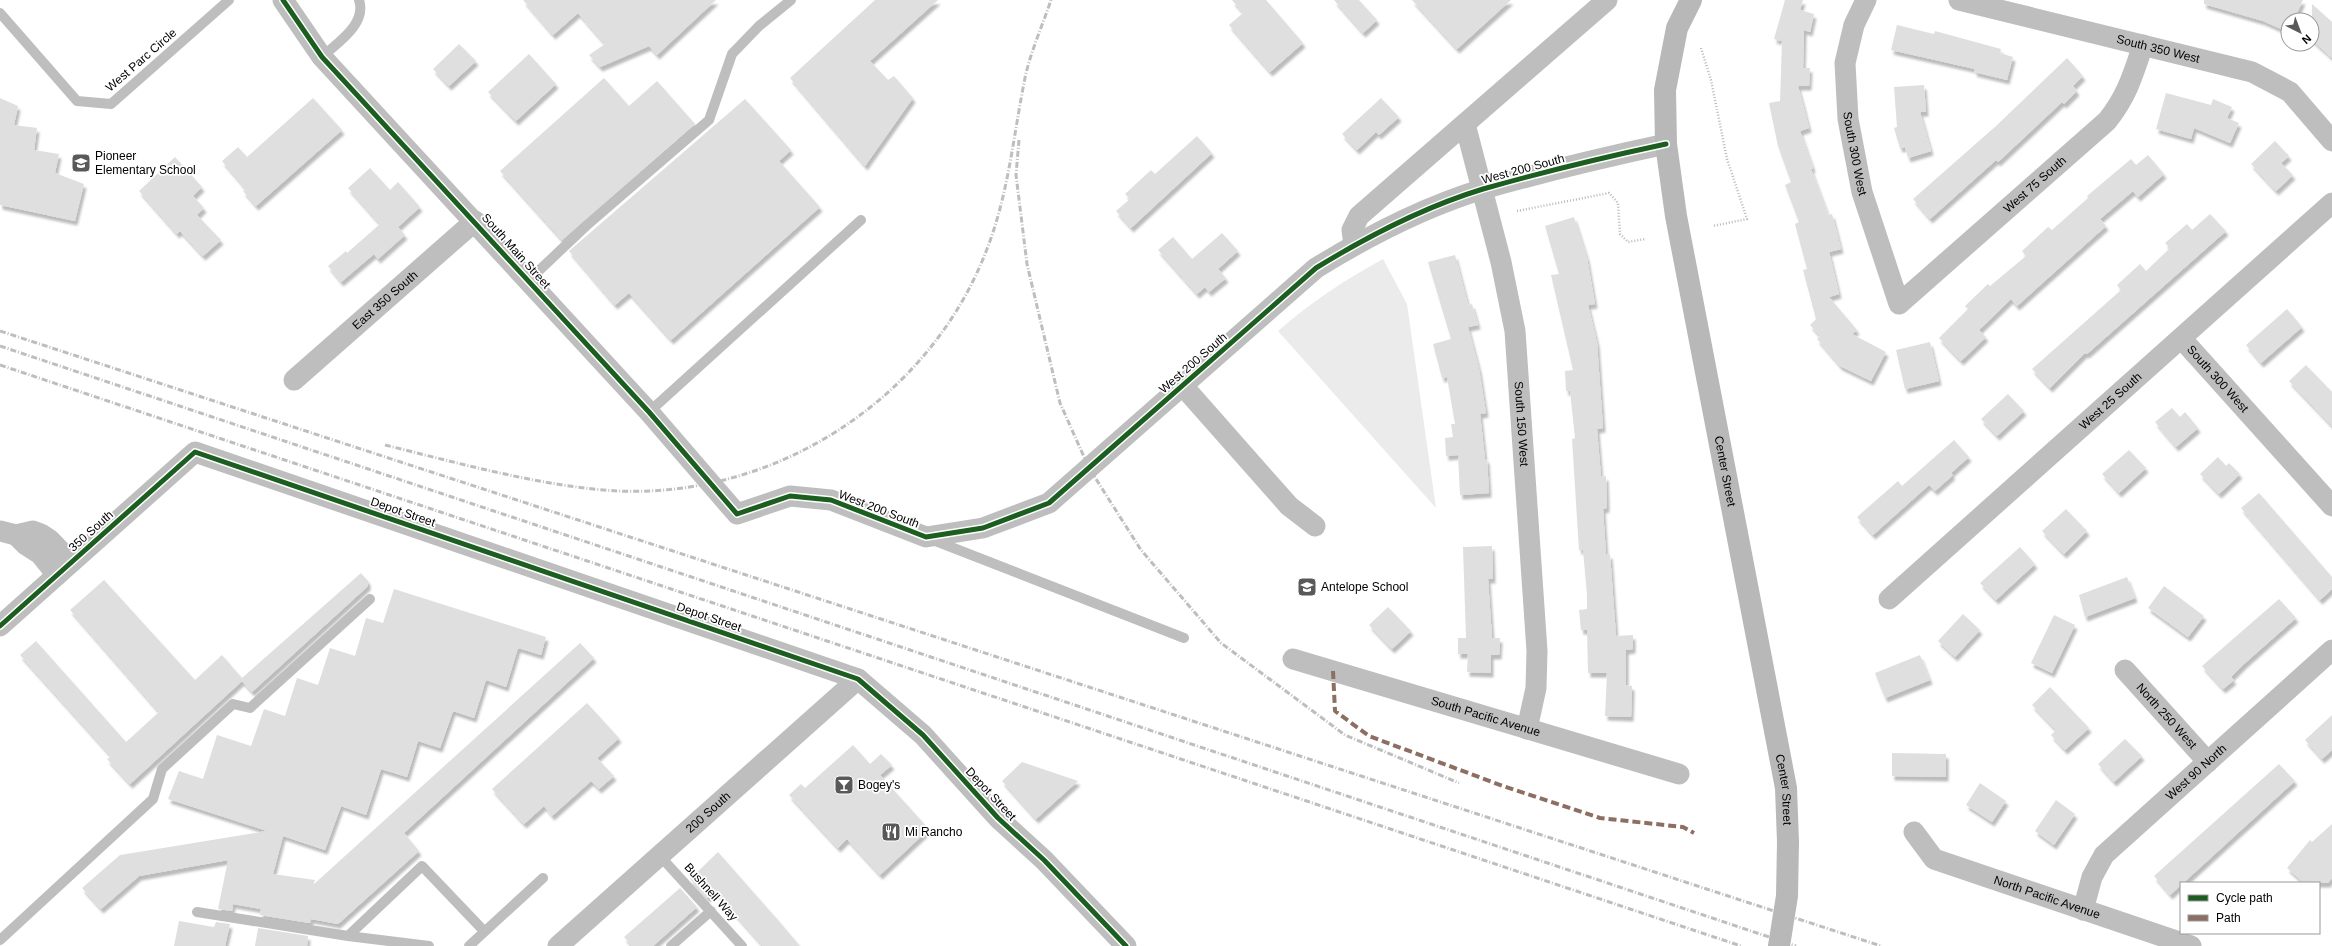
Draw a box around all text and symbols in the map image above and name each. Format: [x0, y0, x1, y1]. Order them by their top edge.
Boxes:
north arrow [2280, 12, 2320, 52]
street label: West Parc Circle [103, 25, 179, 95]
street label: South 350 West [2115, 32, 2202, 66]
text: N [2300, 32, 2314, 47]
street label: South 300 West [1841, 111, 1870, 198]
place label: Pioneer Elementary School [95, 149, 196, 177]
street label: West 200 South [1480, 151, 1566, 187]
school or university icon: Pioneer Elementary School [70, 152, 92, 174]
street label: West 75 South [2001, 153, 2069, 216]
street label: South Main Street [479, 211, 554, 292]
street label: East 350 South [349, 268, 420, 333]
street label: West 200 South [1156, 330, 1230, 396]
street label: South 300 West [2184, 343, 2252, 416]
street label: West 25 South [2076, 370, 2144, 432]
street label: South 150 West [1511, 381, 1531, 467]
street label: Center Street [1711, 435, 1739, 508]
street label: West 200 South [837, 487, 921, 531]
street label: Depot Street [369, 494, 438, 530]
street label: 350 South [66, 507, 116, 555]
school or university icon: Antelope School [1296, 576, 1318, 598]
place label: Antelope School [1321, 580, 1408, 594]
street label: Depot Street [675, 599, 744, 635]
street label: North 250 West [2133, 680, 2200, 752]
street label: South Pacific Avenue [1429, 693, 1542, 739]
street label: West 90 North [2163, 741, 2229, 803]
street label: Center Street [1773, 753, 1794, 826]
street label: Depot Street [963, 765, 1020, 824]
bar icon: Bogey's [833, 774, 855, 796]
place label: Bogey's [858, 778, 900, 792]
street label: 200 South [683, 789, 733, 836]
restaurant icon: Mi Rancho [880, 821, 902, 843]
place label: Mi Rancho [905, 825, 963, 839]
street label: Bushnell Way [681, 860, 741, 924]
street label: North Pacific Avenue [1992, 873, 2102, 922]
legend [2180, 882, 2320, 934]
text: Cycle path [2216, 891, 2273, 905]
text: Path [2216, 911, 2241, 925]

